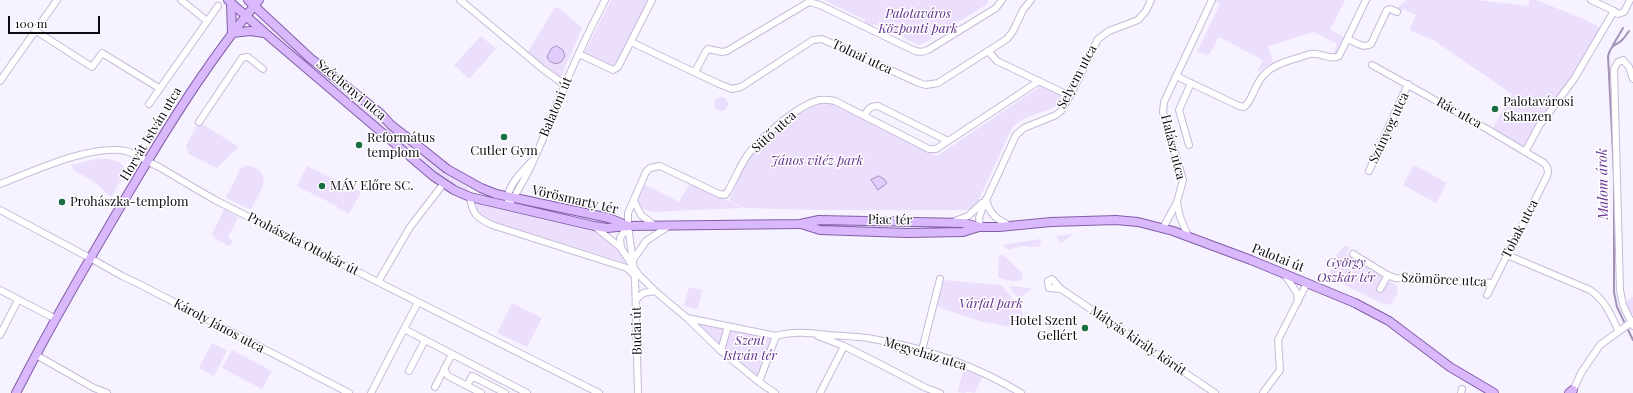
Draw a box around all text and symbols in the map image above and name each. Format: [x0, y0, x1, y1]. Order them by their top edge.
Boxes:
park label: Palotaváros Központi park [878, 6, 958, 37]
scale bar [10, 8, 102, 34]
text: 100 m [15, 15, 47, 31]
street label: Tolnai utca [829, 36, 895, 78]
street label: Selyem utca [1054, 42, 1100, 112]
street label: Széchenyi utca [313, 56, 389, 124]
street label: Balatoni út [536, 75, 576, 139]
street label: Horvát István utca [117, 84, 185, 184]
street label: Szúnyog utca [1366, 90, 1412, 166]
street label: Rác utca [1434, 94, 1484, 132]
place label: Palotavárosi Skanzen [1503, 94, 1574, 125]
marker: Palotavárosi Skanzen [1490, 104, 1500, 114]
street label: Sütő utca [749, 108, 799, 156]
street label: Halász utca [1157, 113, 1189, 181]
place label: Református templom [367, 130, 435, 161]
marker: Cutler Gym [499, 132, 509, 142]
marker: Református templom [354, 140, 364, 150]
place label: Cutler Gym [470, 143, 538, 159]
water label: Malom árok [1594, 148, 1612, 220]
park label: János vitéz park [771, 153, 863, 169]
place label: MÁV Előre SC. [330, 178, 413, 194]
marker: MÁV Előre SC. [317, 181, 327, 191]
street label: Vörösmarty tér [530, 182, 620, 218]
place label: Prohászka-templom [70, 194, 189, 210]
marker: Prohászka-templom [57, 197, 67, 207]
street label: Tobak utca [1499, 197, 1541, 261]
street label: Prohászka Ottokár út [245, 209, 361, 279]
street label: Piac tér [868, 212, 912, 228]
street label: Palotai út [1250, 240, 1306, 276]
park label: György Oszkár tér [1317, 255, 1375, 286]
street label: Szömörce utca [1401, 270, 1487, 290]
street label: Károly János utca [171, 296, 267, 356]
park label: Várfal park [959, 296, 1023, 312]
street label: Mátyás király körút [1087, 303, 1189, 379]
street label: Budai út [629, 306, 645, 356]
place label: Hotel Szent Gellért [1010, 313, 1077, 344]
marker: Hotel Szent Gellért [1080, 323, 1090, 333]
park label: Szent István tér [723, 333, 777, 364]
street label: Megyeház utca [882, 334, 968, 374]

